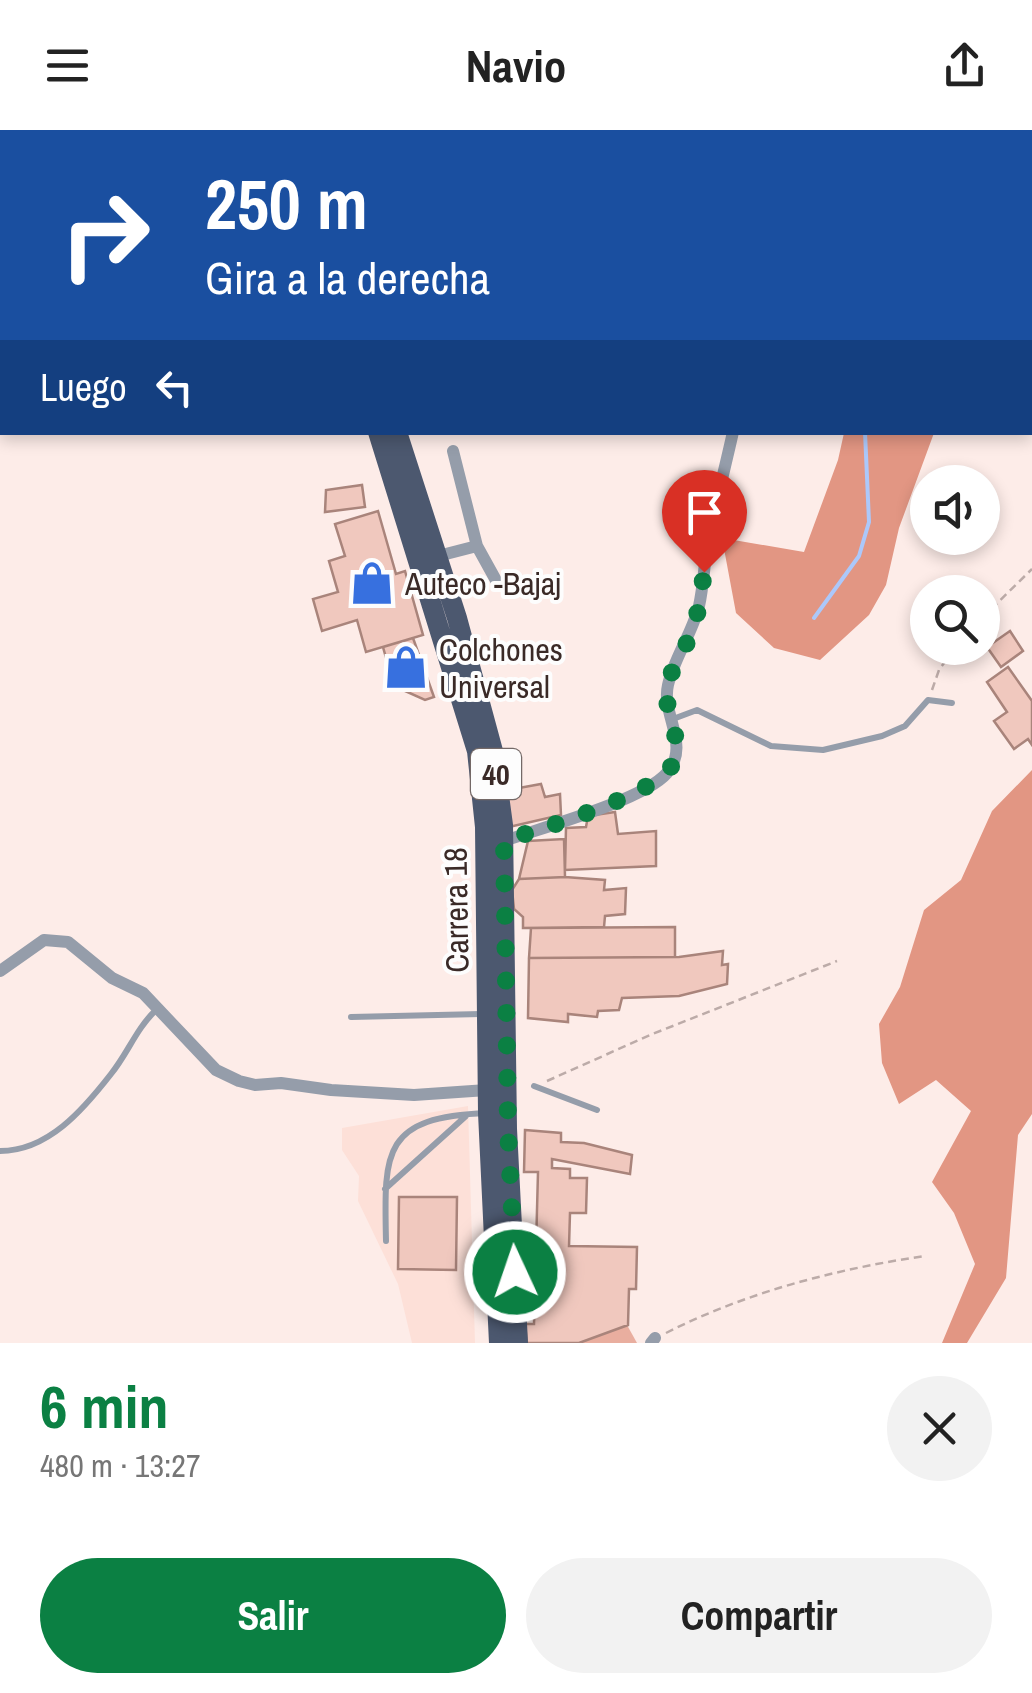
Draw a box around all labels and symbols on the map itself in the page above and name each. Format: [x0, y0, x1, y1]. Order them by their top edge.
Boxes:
pin [662, 470, 747, 573]
shop icon: Auteco -Bajaj [348, 559, 396, 607]
place label: Auteco -Bajaj [404, 562, 561, 605]
place label: Colchones Universal [439, 628, 563, 708]
shop icon: Colchones Universal [382, 643, 430, 691]
road number: 40 [471, 749, 521, 799]
street label: Carrera 18 [433, 847, 479, 973]
position arrow [463, 1220, 567, 1324]

